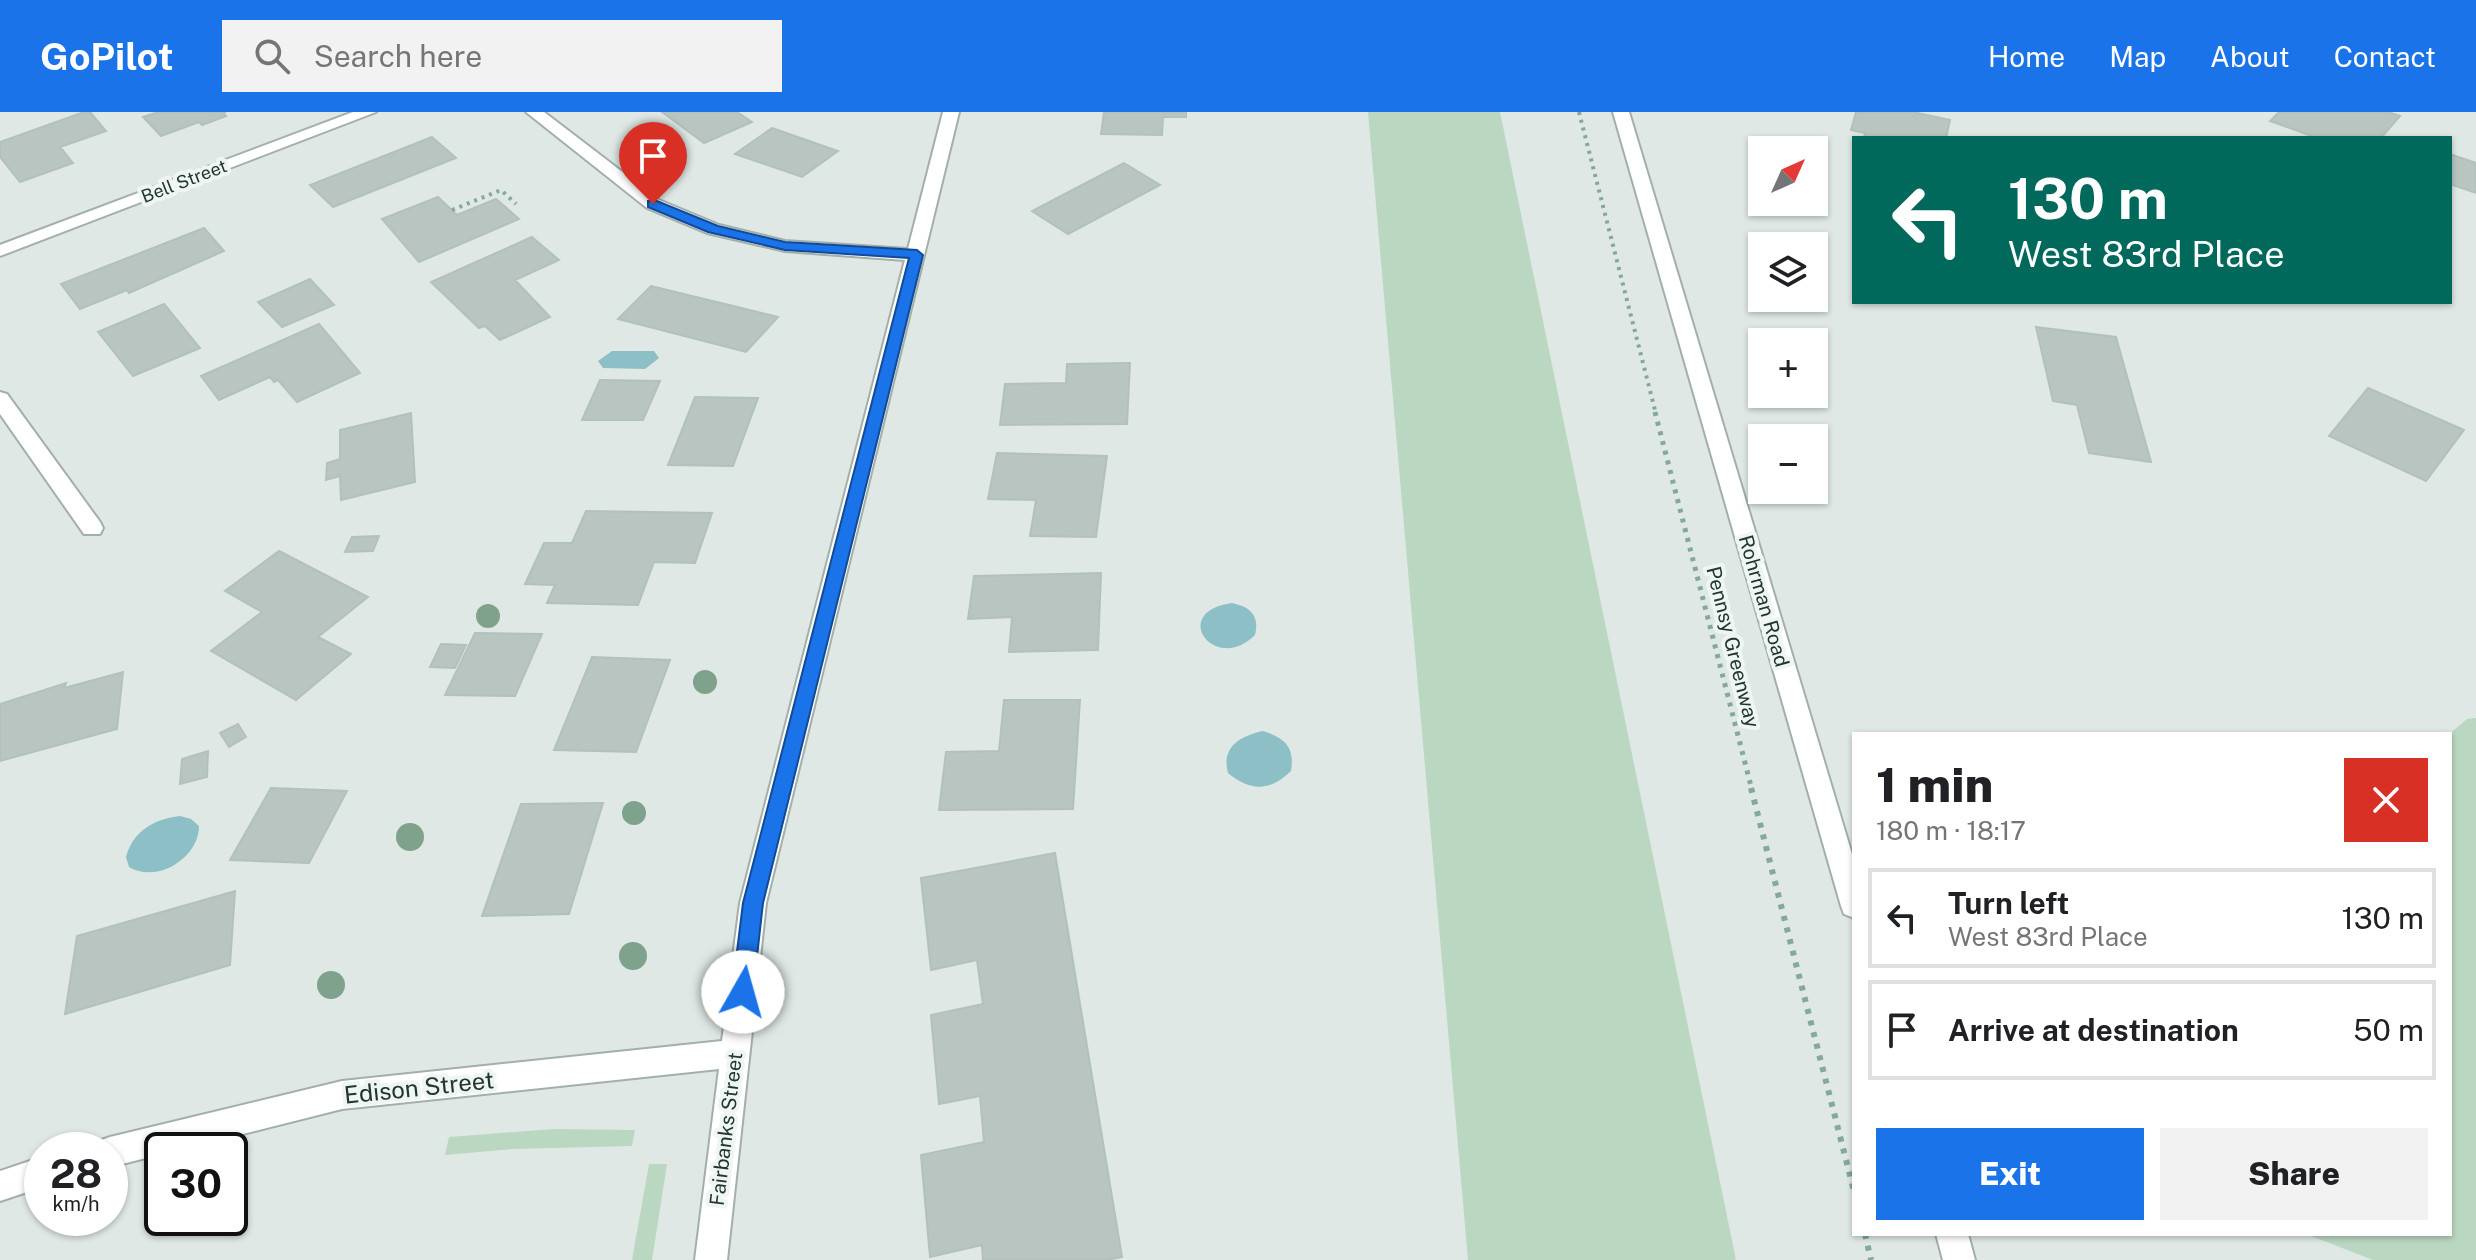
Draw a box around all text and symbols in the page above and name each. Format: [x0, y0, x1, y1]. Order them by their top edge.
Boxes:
search box [222, 20, 782, 92]
text: GoPilot [40, 34, 174, 79]
icon: search [250, 34, 294, 78]
text: Search here [314, 38, 482, 74]
text: Home [1988, 40, 2065, 73]
text: Map [2109, 40, 2166, 73]
text: About [2210, 40, 2290, 73]
text: Contact [2334, 40, 2436, 73]
pin [619, 122, 687, 204]
icon: arrive [631, 134, 675, 178]
north arrow [1748, 136, 1828, 216]
map controls [1748, 136, 1828, 504]
street label: Bell Street [138, 155, 230, 207]
text: 130 m [2008, 166, 2168, 232]
icon: left [1876, 168, 1980, 272]
button: layers [1748, 232, 1828, 312]
text: West 83rd Place [2008, 233, 2285, 275]
button: + [1748, 328, 1828, 408]
button: − [1748, 424, 1828, 504]
street label: Rohrman Road [1734, 532, 1794, 670]
street label: Pennsy Greenway [1701, 564, 1765, 730]
text: 1 min [1876, 756, 1993, 813]
button: close [2344, 758, 2428, 842]
text: 180 m · 18:17 [1876, 815, 2026, 846]
text: Turn left [1948, 885, 2069, 921]
icon: left [1880, 896, 1924, 940]
text: 130 m [2341, 900, 2424, 936]
text: West 83rd Place [1948, 921, 2148, 952]
position arrow [701, 950, 785, 1034]
icon: arrive [1880, 1008, 1924, 1052]
text: Arrive at destination [1948, 1012, 2239, 1048]
text: 50 m [2353, 1012, 2424, 1048]
street label: Fairbanks Street [705, 1051, 747, 1207]
street label: Edison Street [343, 1065, 495, 1109]
button: Exit [1876, 1128, 2144, 1220]
button: Share [2160, 1128, 2428, 1220]
speed limit sign: 30 [144, 1132, 248, 1236]
text: 28 [50, 1150, 102, 1197]
text: km/h [52, 1192, 100, 1216]

